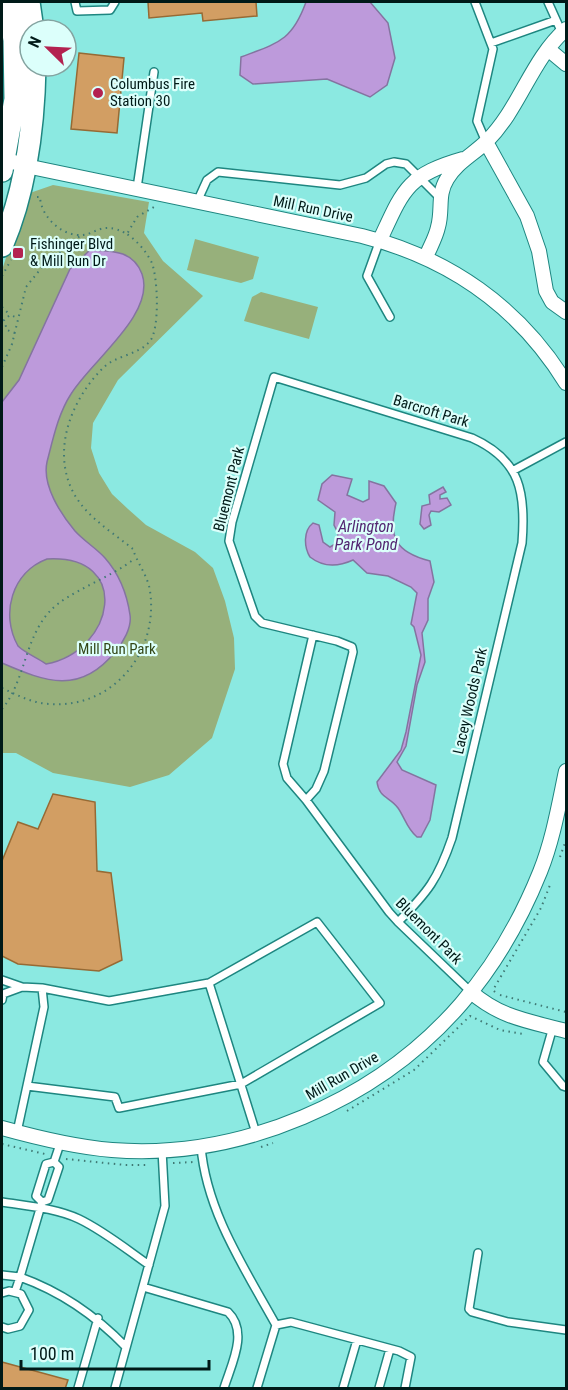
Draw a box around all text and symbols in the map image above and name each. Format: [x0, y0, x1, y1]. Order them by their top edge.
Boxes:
north arrow [18, 18, 78, 78]
text: N [24, 34, 45, 50]
place label: Columbus Fire Station 30 [110, 75, 195, 110]
marker: Columbus Fire Station 30 [91, 86, 105, 100]
street label: Mill Run Drive [272, 192, 354, 226]
place label: Fishinger Blvd & Mill Run Dr [30, 235, 113, 270]
marker: Fishinger Blvd & Mill Run Dr [11, 246, 25, 260]
street label: Barcroft Park [391, 391, 471, 431]
street label: Bluemont Park [210, 445, 248, 533]
water label: Arlington Park Pond [335, 517, 398, 554]
park label: Mill Run Park [78, 640, 156, 658]
street label: Lacey Woods Park [449, 646, 491, 756]
street label: Bluemont Park [392, 894, 466, 968]
street label: Mill Run Drive [302, 1048, 382, 1104]
scale bar [21, 1333, 208, 1371]
text: 100 m [30, 1343, 74, 1364]

